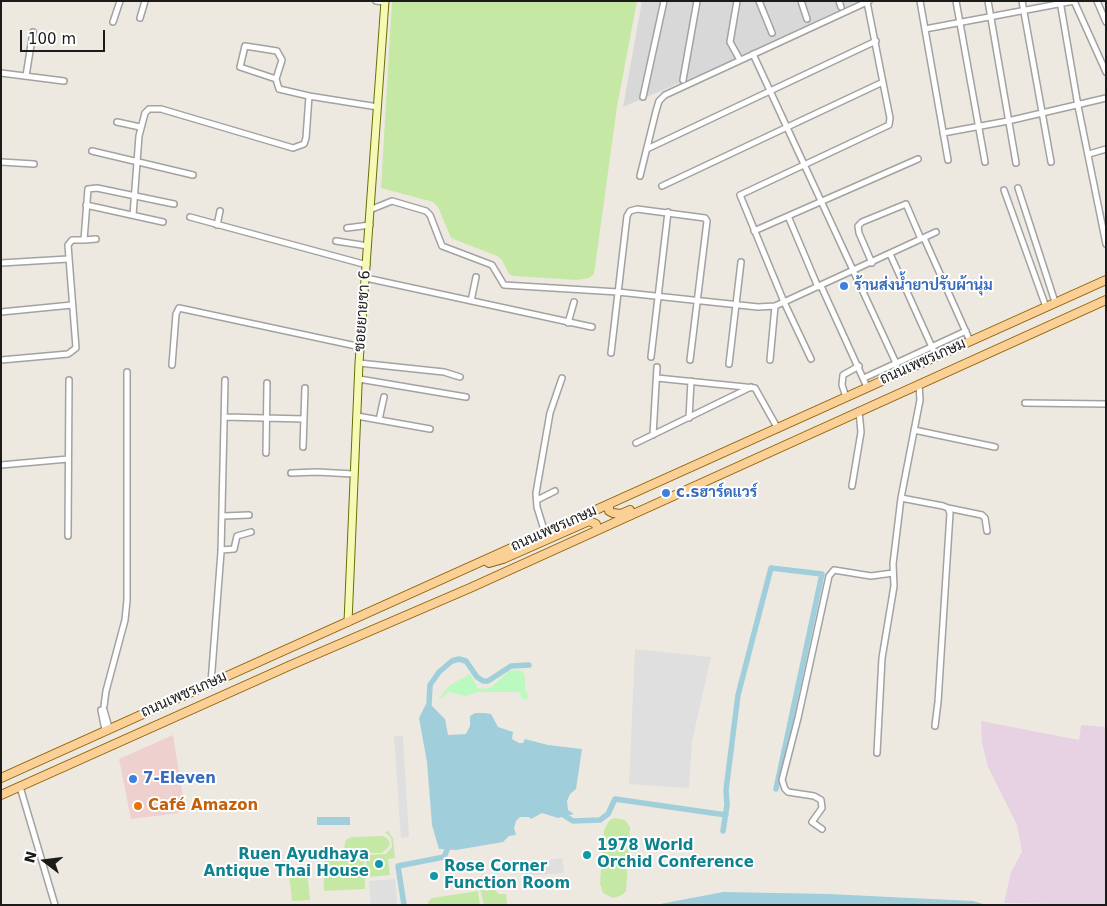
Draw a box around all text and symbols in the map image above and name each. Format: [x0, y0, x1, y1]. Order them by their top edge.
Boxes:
scale bar [22, 20, 108, 52]
text: 100 m [28, 30, 76, 48]
street label: ซอยยายชา 6 [351, 270, 375, 352]
place label: ร้านส่งน้ำยาปรับผ้านุ่ม [854, 277, 993, 295]
marker: ร้านส่งน้ำยาปรับผ้านุ่ม [838, 280, 850, 292]
street label: ถนนเพชรเกษม [877, 335, 969, 389]
place label: c.sฮาร์ดแวร์ [676, 484, 757, 502]
marker: c.sฮาร์ดแวร์ [660, 487, 672, 499]
street label: ถนนเพชรเกษม [508, 502, 600, 556]
street label: ถนนเพชรเกษม [138, 668, 230, 722]
place label: 7-Eleven [143, 770, 216, 788]
marker: 7-Eleven [127, 773, 139, 785]
place label: Café Amazon [148, 797, 258, 815]
marker: Café Amazon [132, 800, 144, 812]
north arrow [20, 836, 70, 886]
place label: 1978 World Orchid Conference [597, 837, 754, 872]
place label: Ruen Ayudhaya Antique Thai House [204, 846, 369, 881]
text: N [21, 849, 40, 865]
marker: 1978 World Orchid Conference [581, 849, 593, 861]
marker: Ruen Ayudhaya Antique Thai House [373, 858, 385, 870]
place label: Rose Corner Function Room [444, 858, 570, 893]
marker: Rose Corner Function Room [428, 870, 440, 882]

